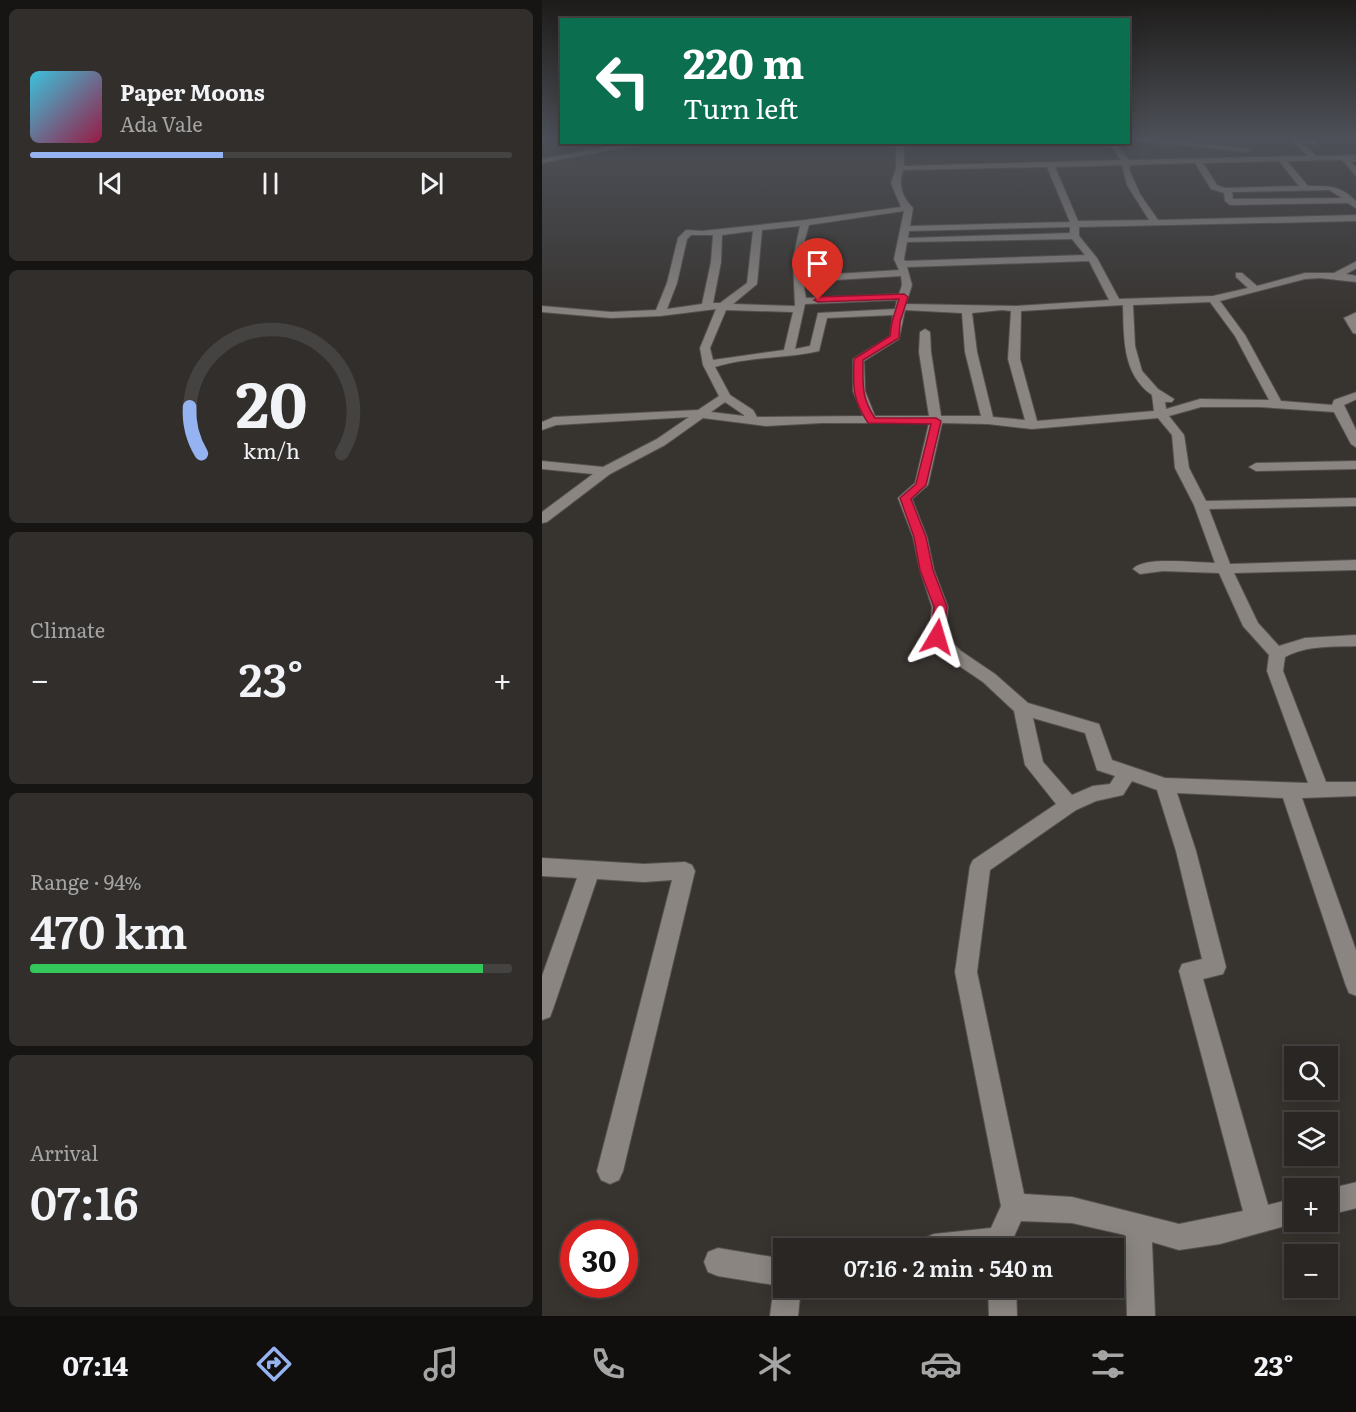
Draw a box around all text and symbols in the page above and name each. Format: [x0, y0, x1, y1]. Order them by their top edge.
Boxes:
text: 220 m [683, 30, 804, 92]
icon: left [584, 42, 662, 120]
text: Paper Moons [120, 75, 265, 108]
text: Turn left [683, 87, 798, 127]
text: Ada Vale [120, 108, 203, 138]
icon: previous [94, 167, 127, 200]
icon: pause [254, 167, 287, 200]
icon: next [415, 167, 448, 200]
pin [792, 238, 843, 300]
icon: arrive [801, 247, 834, 280]
text: 20 [235, 355, 307, 447]
text: km/h [242, 434, 300, 466]
position arrow [905, 605, 969, 669]
text: Climate [30, 614, 105, 644]
text: 23° [239, 644, 303, 711]
text: − [30, 653, 49, 702]
text: + [493, 653, 512, 702]
text: Range · 94% [30, 866, 142, 896]
text: 470 km [30, 896, 188, 963]
map controls [1284, 1046, 1338, 1298]
button: search [1284, 1046, 1338, 1100]
button: layers [1284, 1112, 1338, 1166]
text: Arrival [30, 1137, 98, 1167]
text: 07:16 [30, 1167, 139, 1234]
button: + [1284, 1178, 1338, 1232]
speed limit sign: 30 [560, 1220, 638, 1298]
button: − [1284, 1244, 1338, 1298]
text: 07:16 · 2 min · 540 m [844, 1251, 1053, 1284]
icon: directions [253, 1343, 295, 1385]
icon: music [420, 1343, 462, 1385]
icon: phone [587, 1343, 629, 1385]
icon: climate [754, 1343, 796, 1385]
icon: car [920, 1343, 962, 1385]
icon: filters [1087, 1343, 1129, 1385]
text: 07:14 [62, 1344, 128, 1384]
text: 23° [1254, 1344, 1294, 1384]

